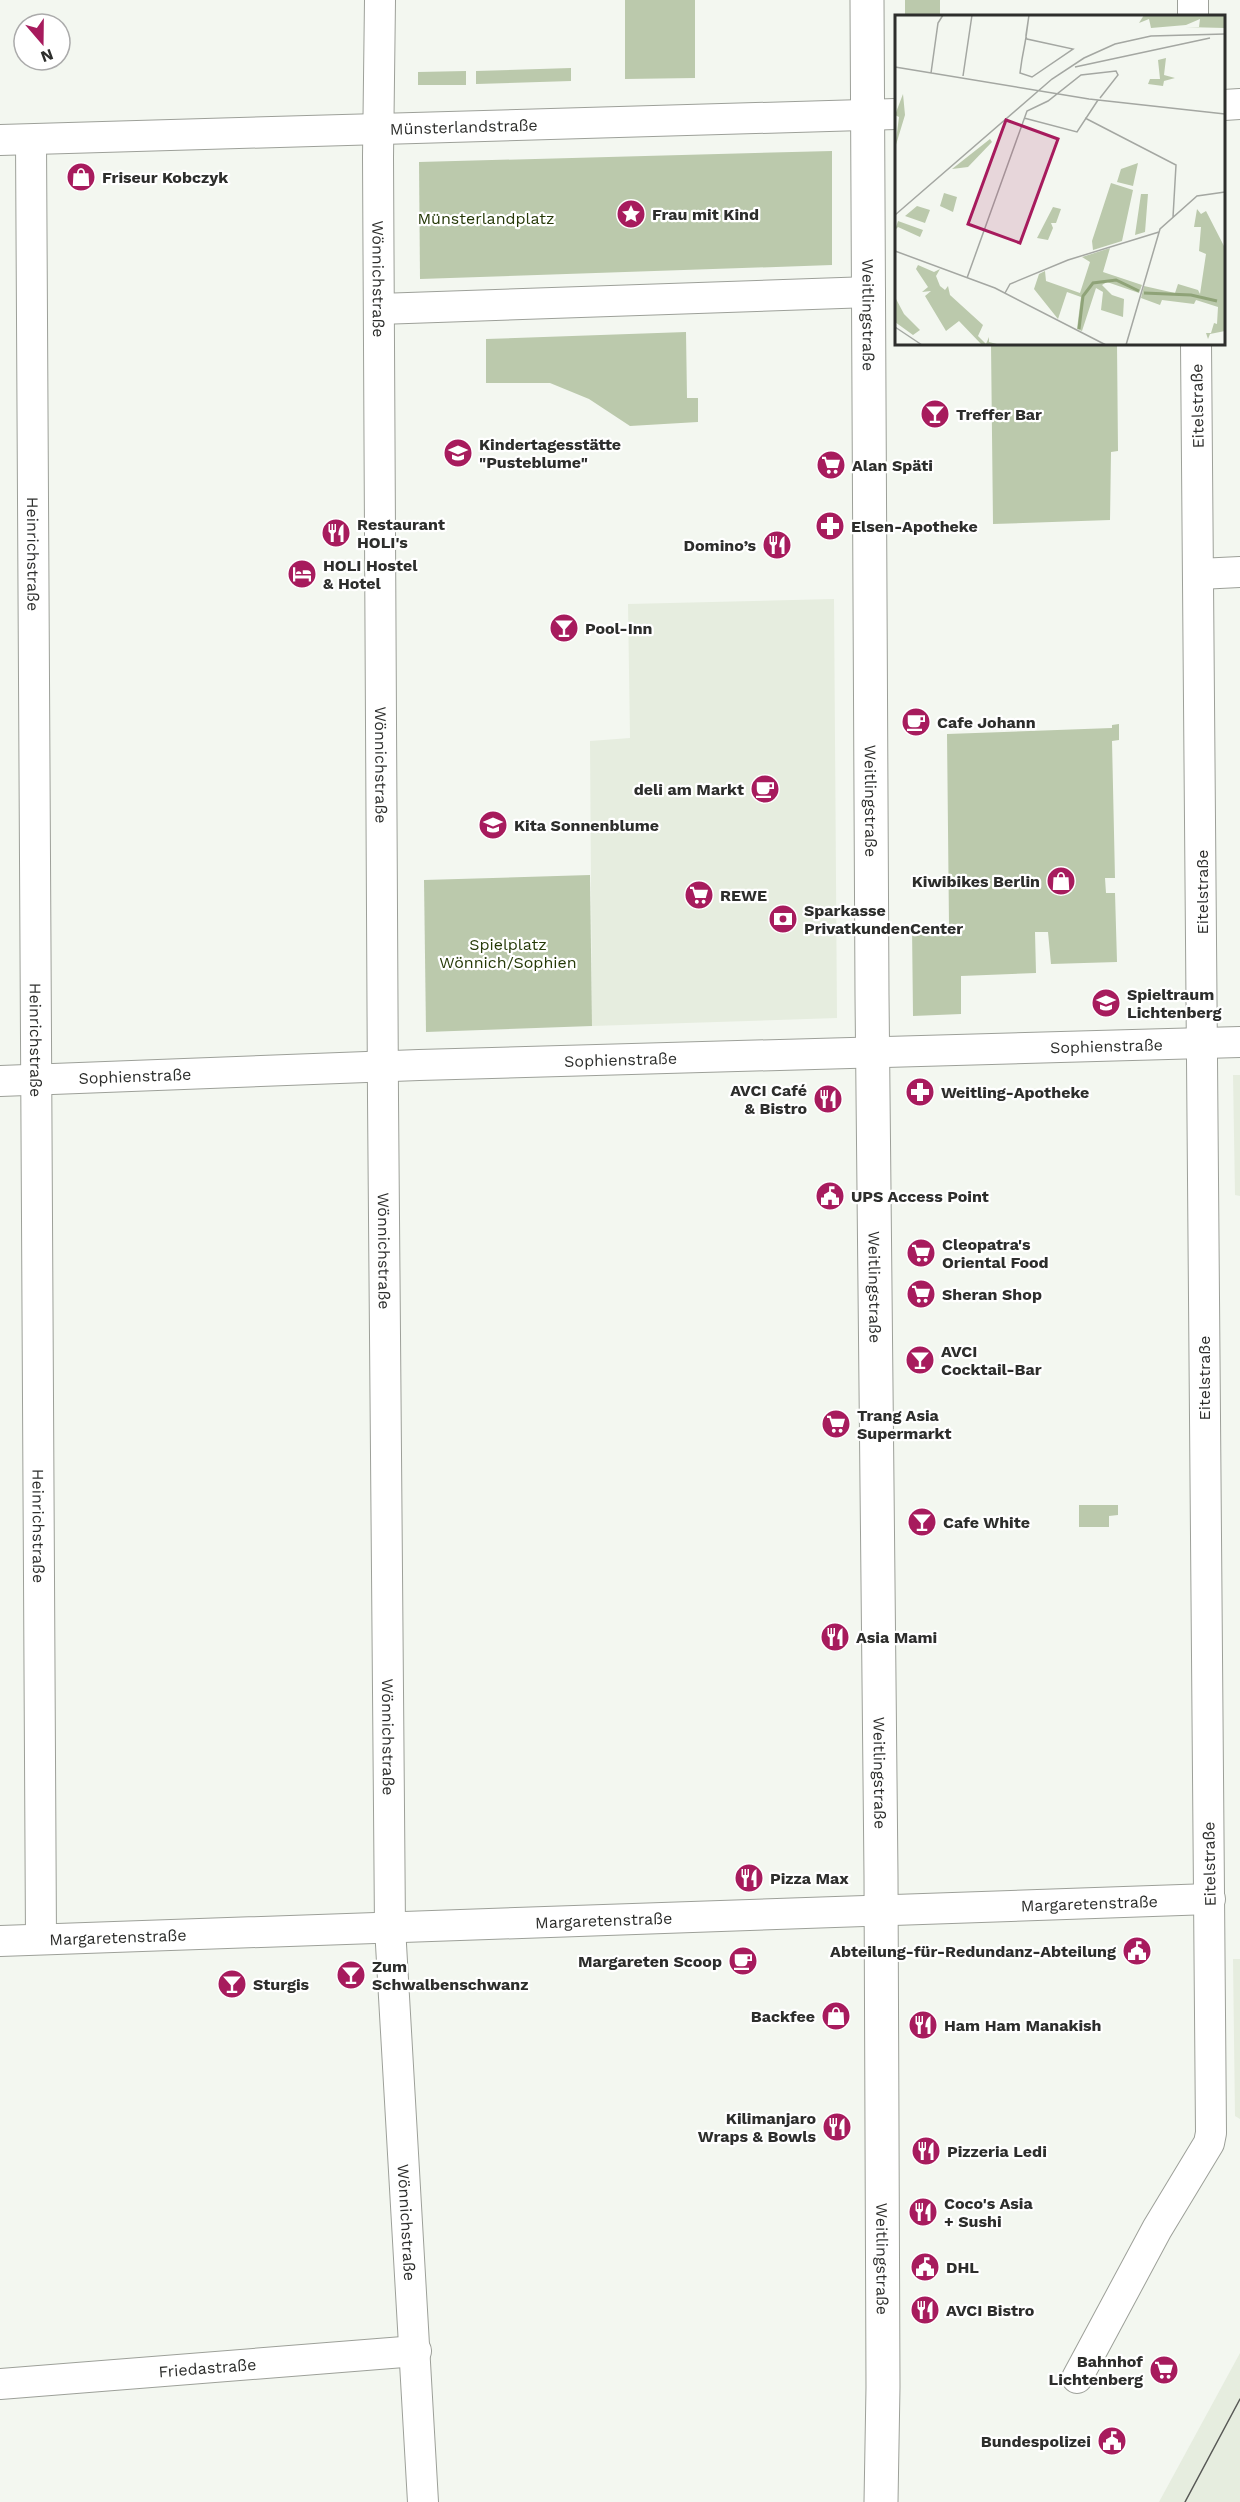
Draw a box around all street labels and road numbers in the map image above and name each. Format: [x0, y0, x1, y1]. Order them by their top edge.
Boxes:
street label: Münsterlandstraße [390, 115, 538, 139]
street label: Wönnichstraße [368, 220, 388, 338]
street label: Weitlingstraße [858, 259, 878, 371]
street label: Eitelstraße [1187, 363, 1208, 449]
street label: Heinrichstraße [23, 497, 43, 611]
street label: Wönnichstraße [371, 706, 391, 824]
street label: Weitlingstraße [861, 745, 880, 857]
street label: Eitelstraße [1193, 850, 1212, 934]
street label: Heinrichstraße [26, 983, 45, 1097]
street label: Sophienstraße [1050, 1035, 1163, 1057]
street label: Sophienstraße [564, 1049, 677, 1071]
street label: Sophienstraße [78, 1065, 192, 1088]
street label: Wönnichstraße [374, 1192, 394, 1310]
street label: Weitlingstraße [864, 1231, 885, 1343]
street label: Eitelstraße [1195, 1336, 1214, 1420]
street label: Heinrichstraße [28, 1469, 48, 1583]
street label: Wönnichstraße [378, 1678, 398, 1796]
street label: Weitlingstraße [869, 1717, 890, 1829]
street label: Eitelstraße [1199, 1821, 1220, 1907]
street label: Margaretenstraße [1021, 1892, 1158, 1916]
street label: Margaretenstraße [535, 1909, 673, 1932]
street label: Margaretenstraße [49, 1926, 187, 1949]
street label: Wönnichstraße [394, 2164, 419, 2281]
street label: Weitlingstraße [872, 2203, 892, 2315]
street label: Friedastraße [158, 2355, 257, 2381]

